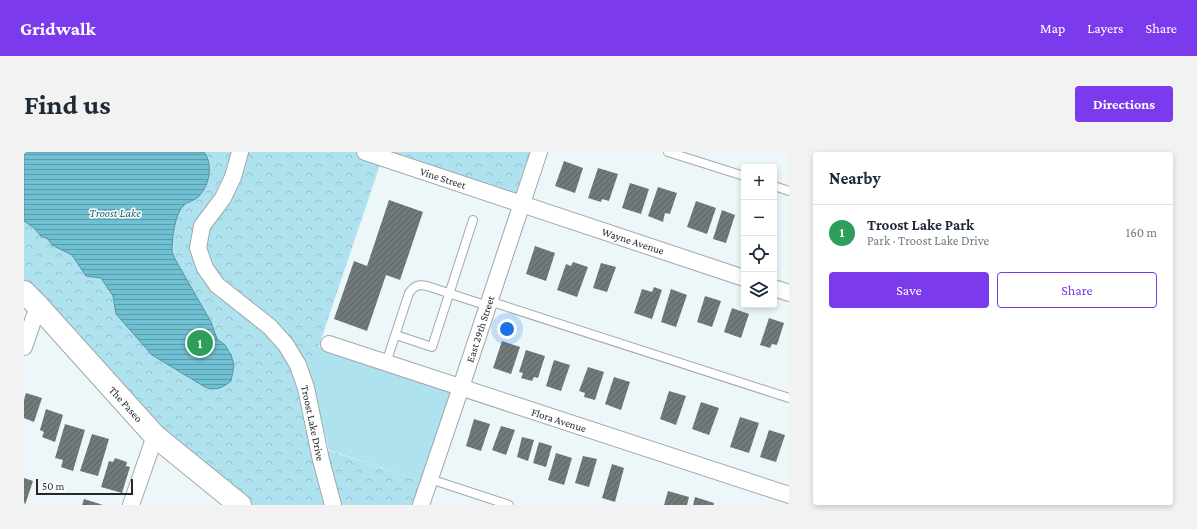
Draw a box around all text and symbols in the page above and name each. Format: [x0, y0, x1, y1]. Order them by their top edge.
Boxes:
text: Gridwalk [20, 18, 96, 39]
text: Map [1040, 20, 1065, 36]
text: Layers [1087, 20, 1124, 36]
text: Share [1146, 20, 1177, 36]
button: Directions [1075, 86, 1173, 122]
text: Find us [24, 89, 111, 120]
map controls [741, 164, 777, 308]
button: + [741, 164, 777, 200]
street label: Vine Street [419, 165, 468, 191]
text: Nearby [829, 169, 881, 188]
button: − [741, 200, 777, 236]
water label: Troost Lake [89, 206, 141, 220]
text: Troost Lake Park [867, 217, 974, 233]
street label: Wayne Avenue [600, 225, 666, 258]
text: 1 [840, 225, 844, 240]
text: 160 m [1126, 225, 1157, 240]
text: Park · Troost Lake Drive [867, 233, 989, 248]
button: locate [741, 236, 777, 272]
button: layers [741, 272, 777, 308]
button: Save [829, 272, 989, 308]
button: Share [997, 272, 1157, 308]
street label: East 29th Street [464, 294, 497, 364]
your location [497, 319, 517, 339]
pin: 1 [187, 328, 213, 358]
street label: The Paseo [107, 384, 145, 425]
street label: Troost Lake Drive [299, 384, 327, 462]
street label: Flora Avenue [530, 405, 588, 435]
scale bar [36, 477, 133, 496]
text: 50 m [42, 480, 64, 492]

